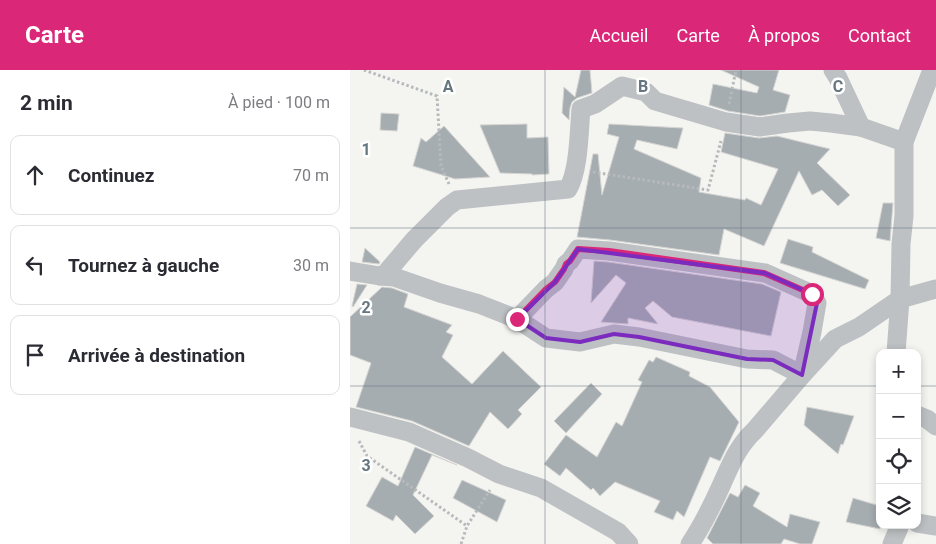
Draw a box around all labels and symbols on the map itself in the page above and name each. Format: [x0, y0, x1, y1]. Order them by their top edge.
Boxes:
text: A [443, 77, 454, 96]
text: B [638, 77, 648, 96]
text: C [833, 77, 843, 96]
text: 1 [361, 140, 371, 159]
route start [801, 283, 824, 306]
text: 2 [361, 298, 371, 317]
route end [506, 308, 529, 331]
text: 3 [361, 456, 371, 475]

